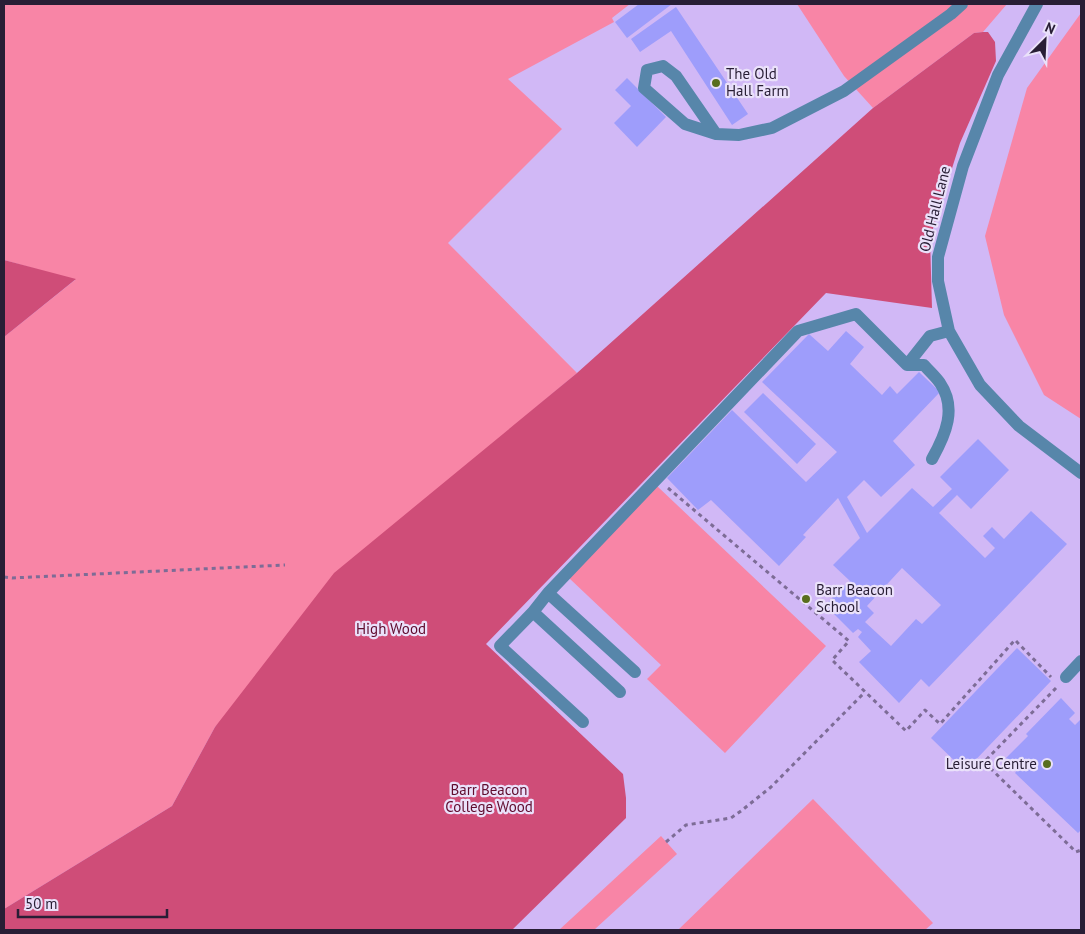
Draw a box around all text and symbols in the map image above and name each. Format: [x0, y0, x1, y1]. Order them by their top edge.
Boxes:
north arrow [1020, 15, 1070, 65]
text: N [1042, 18, 1058, 38]
place label: The Old Hall Farm [726, 64, 789, 100]
marker: The Old Hall Farm [710, 77, 722, 89]
street label: Old Hall Lane [915, 164, 954, 254]
place label: Barr Beacon School [816, 580, 893, 616]
marker: Barr Beacon School [800, 593, 812, 605]
park label: High Wood [356, 619, 426, 638]
place label: Leisure Centre [946, 754, 1037, 773]
marker: Leisure Centre [1041, 758, 1053, 770]
park label: Barr Beacon College Wood [445, 780, 533, 816]
scale bar [18, 886, 166, 918]
text: 50 m [25, 894, 58, 913]

